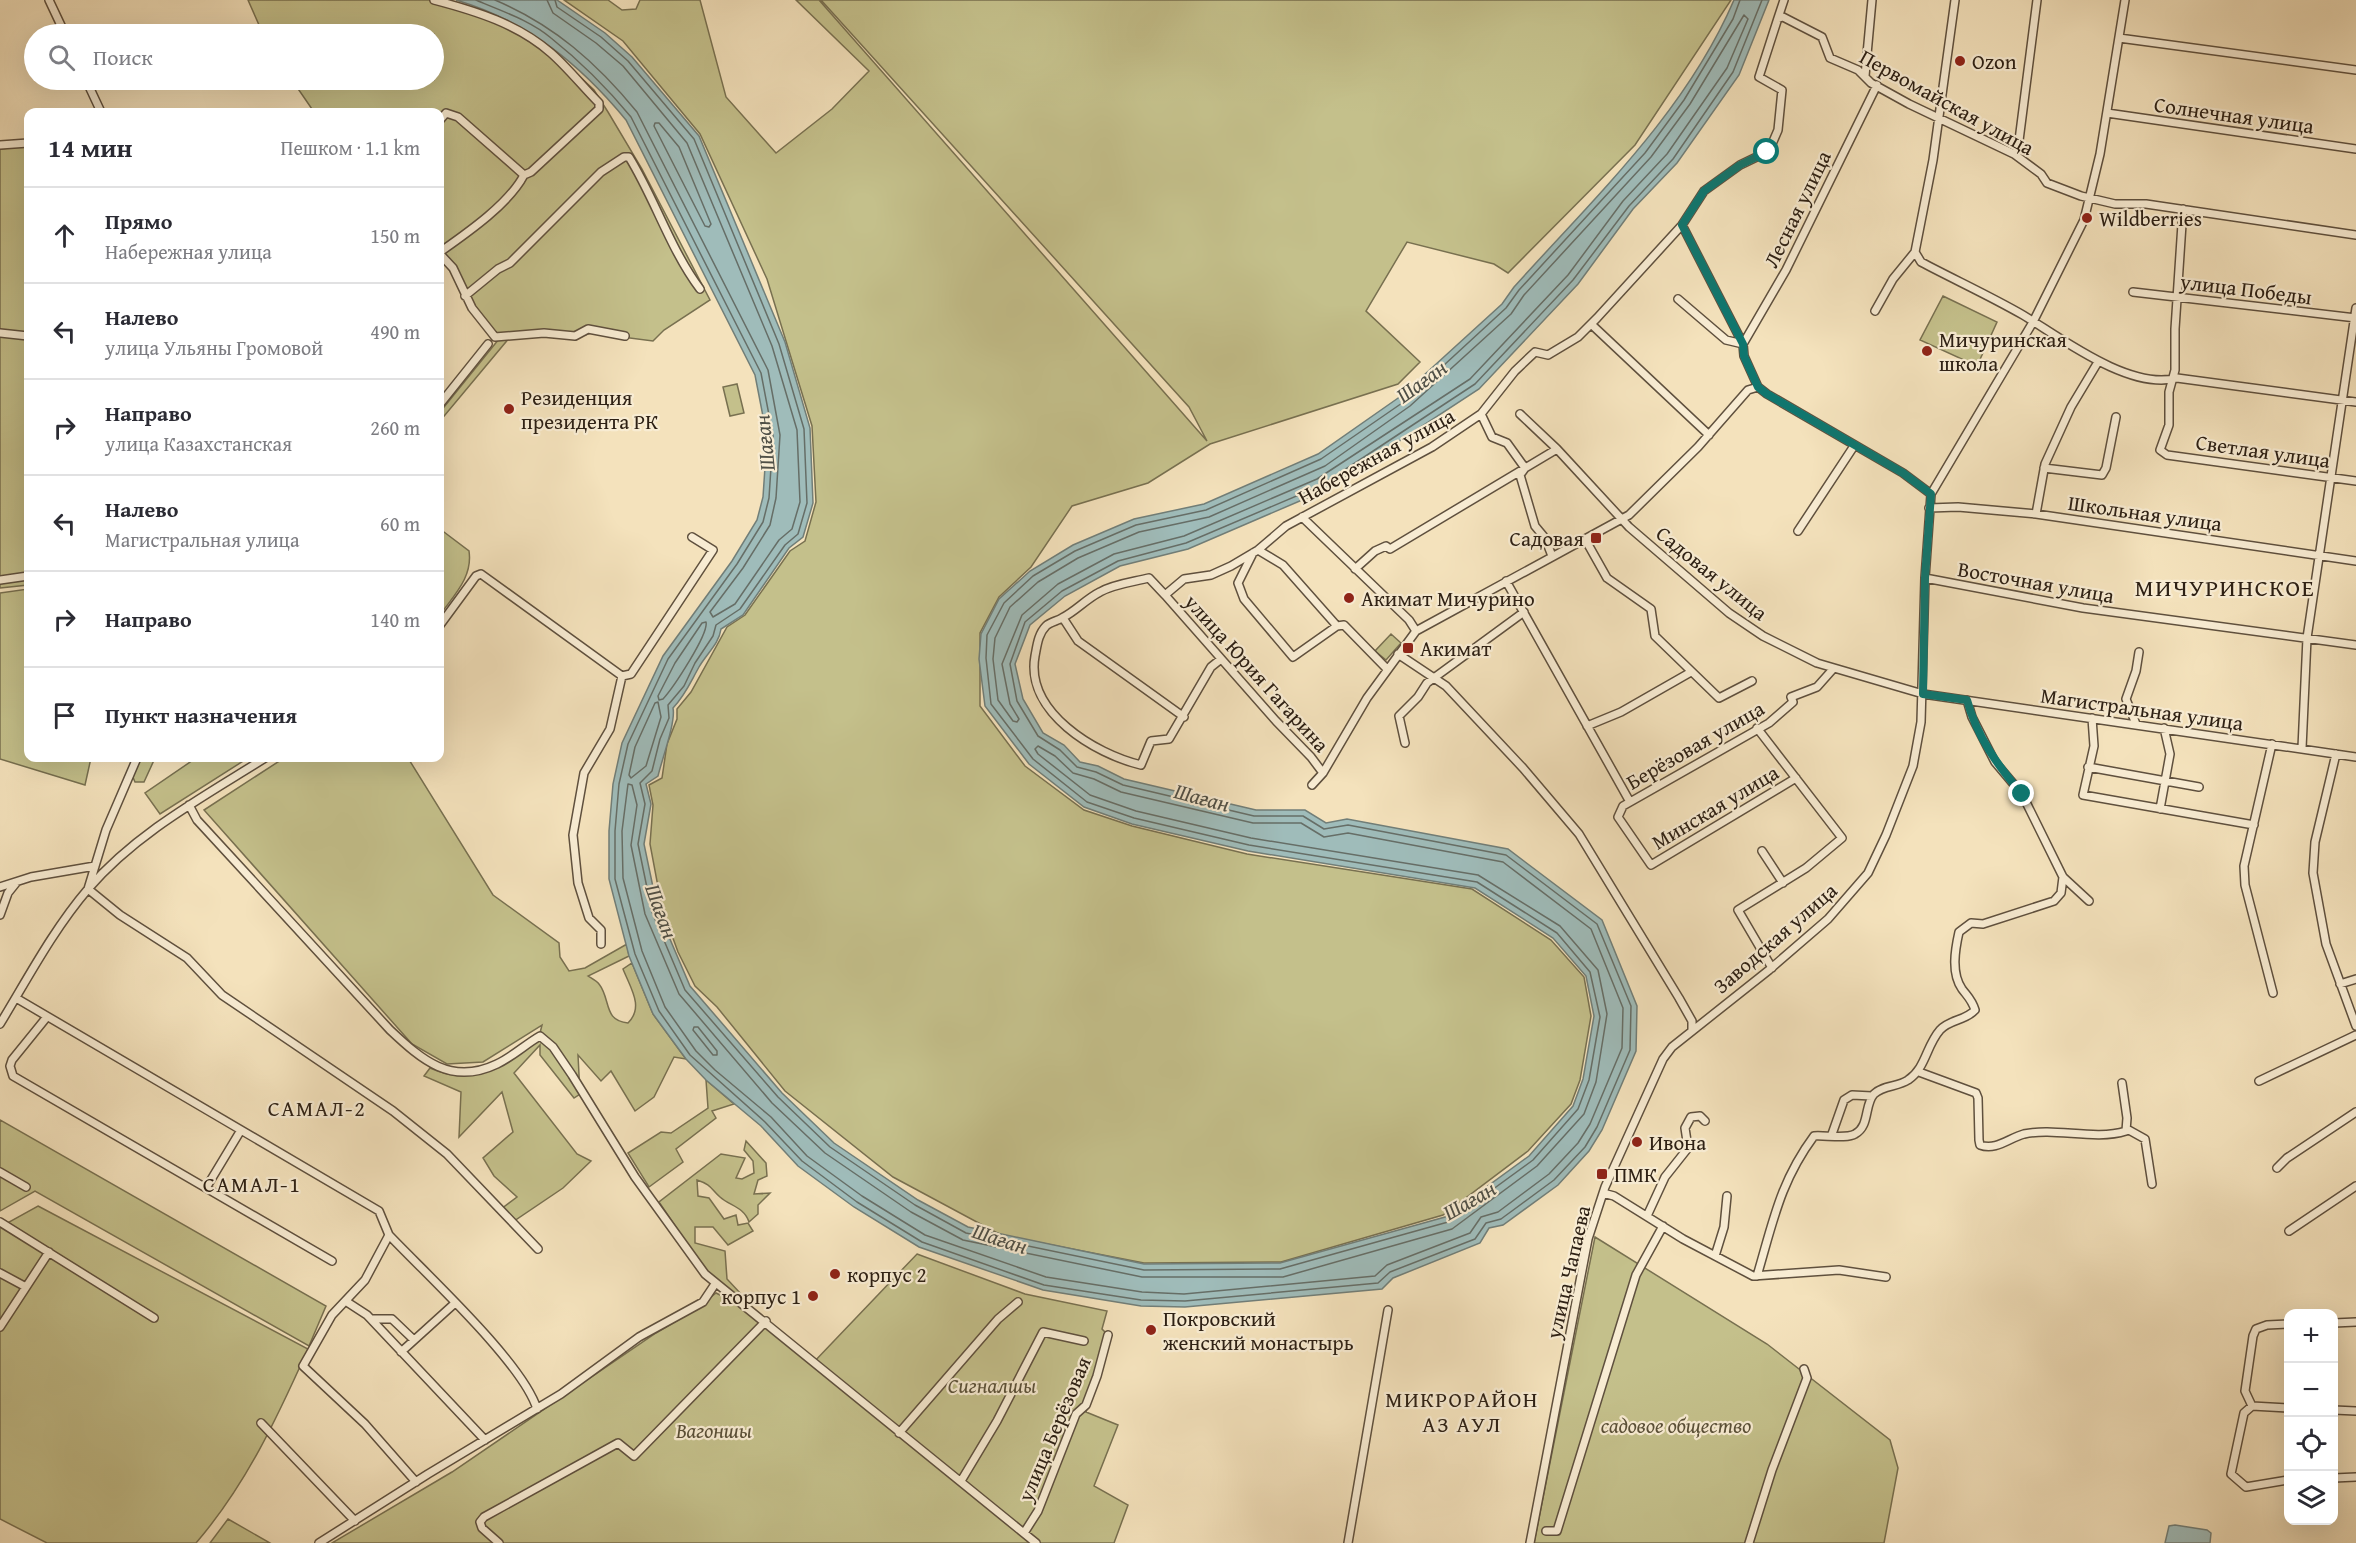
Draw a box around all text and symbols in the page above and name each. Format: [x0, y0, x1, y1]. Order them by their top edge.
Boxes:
search box [24, 24, 444, 90]
icon: search [45, 41, 78, 74]
text: Поиск [93, 41, 153, 73]
street label: Первомайская улица [1854, 41, 2040, 163]
place label: Ozon [1972, 46, 2017, 77]
marker: Ozon [1953, 54, 1967, 68]
street label: Солнечная улица [2152, 88, 2316, 142]
text: 14 мин [48, 128, 133, 167]
text: Пешком · 1.1 km [280, 133, 420, 162]
route start [1753, 138, 1779, 164]
street label: Лесная улица [1755, 145, 1839, 273]
place label: Wildberries [2099, 203, 2202, 234]
text: Прямо [105, 205, 172, 237]
marker: Wildberries [2080, 211, 2094, 225]
icon: ahead [48, 219, 81, 252]
text: 150 m [370, 221, 420, 250]
text: Набережная улица [105, 237, 272, 266]
street label: улица Победы [2177, 265, 2314, 312]
text: Налево [105, 301, 178, 333]
icon: left [48, 315, 81, 348]
text: 490 m [370, 317, 420, 346]
place label: Мичуринская школа [1939, 324, 2067, 379]
text: улица Ульяны Громовой [105, 333, 323, 362]
marker: Мичуринская школа [1920, 344, 1934, 358]
water label: Шаған [1389, 351, 1453, 411]
place label: Резиденция президента РК [521, 382, 658, 437]
text: Направо [105, 397, 192, 429]
street label: Набережная улица [1292, 400, 1460, 512]
marker: Резиденция президента РК [502, 402, 516, 416]
icon: right [48, 411, 81, 444]
text: 260 m [370, 413, 420, 442]
water label: Шаған [745, 413, 783, 473]
street label: Светлая улица [2194, 426, 2332, 476]
text: улица Казахстанская [105, 429, 292, 458]
street label: Школьная улица [2066, 487, 2224, 539]
text: Налево [105, 493, 178, 525]
icon: left [48, 507, 81, 540]
text: 60 m [380, 509, 420, 538]
street label: Садовая улица [1650, 518, 1774, 628]
place label: Садовая [1510, 523, 1584, 554]
text: Магистральная улица [105, 525, 300, 554]
marker: Садовая [1589, 531, 1603, 545]
street label: Восточная улица [1955, 553, 2117, 611]
district label: МИЧУРИНСКОЕ [2135, 570, 2315, 605]
place label: Акимат Мичурино [1361, 583, 1535, 614]
street label: улица Юрия Гагарина [1177, 586, 1337, 759]
marker: Акимат Мичурино [1342, 591, 1356, 605]
icon: right [48, 603, 81, 636]
text: Направо [105, 603, 192, 635]
text: 140 m [370, 605, 420, 634]
place label: Акимат [1420, 633, 1491, 664]
marker: Акимат [1401, 641, 1415, 655]
street label: Магистральная улица [2039, 679, 2245, 739]
street label: Берёзовая улица [1620, 693, 1770, 797]
icon: arrive [48, 699, 81, 732]
text: Пункт назначения [105, 699, 297, 731]
street label: Минская улица [1646, 757, 1784, 857]
water label: Шаған [1171, 774, 1233, 820]
route end [2008, 780, 2034, 806]
street label: Заводская улица [1706, 875, 1844, 1001]
water label: Шаған [637, 879, 687, 943]
district label: САМАЛ-2 [268, 1092, 366, 1124]
place label: Ивона [1649, 1127, 1706, 1158]
marker: Ивона [1630, 1135, 1644, 1149]
place label: ПМК [1614, 1159, 1657, 1190]
marker: ПМК [1595, 1167, 1609, 1181]
district label: САМАЛ-1 [203, 1168, 301, 1200]
water label: Шаған [1437, 1172, 1501, 1228]
street label: улица Чапаева [1537, 1202, 1598, 1343]
water label: Шаған [968, 1214, 1032, 1262]
place label: корпус 2 [847, 1259, 927, 1290]
marker: корпус 2 [828, 1267, 842, 1281]
place label: корпус 1 [721, 1281, 801, 1312]
marker: корпус 1 [806, 1289, 820, 1303]
place label: Покровский женский монастырь [1163, 1303, 1354, 1358]
map controls [2284, 1309, 2338, 1525]
button: + [2284, 1309, 2338, 1363]
marker: Покровский женский монастырь [1144, 1323, 1158, 1337]
street label: улица Берёзовая [1009, 1351, 1099, 1507]
button: − [2284, 1363, 2338, 1417]
park label: Сигналшы [948, 1370, 1036, 1401]
district label: МИКРОРАЙОН АЗ АУЛ [1385, 1383, 1539, 1440]
park label: садовое общество [1601, 1410, 1751, 1441]
park label: Вагоншы [675, 1415, 752, 1446]
button: locate [2284, 1417, 2338, 1471]
button: layers [2284, 1471, 2338, 1525]

